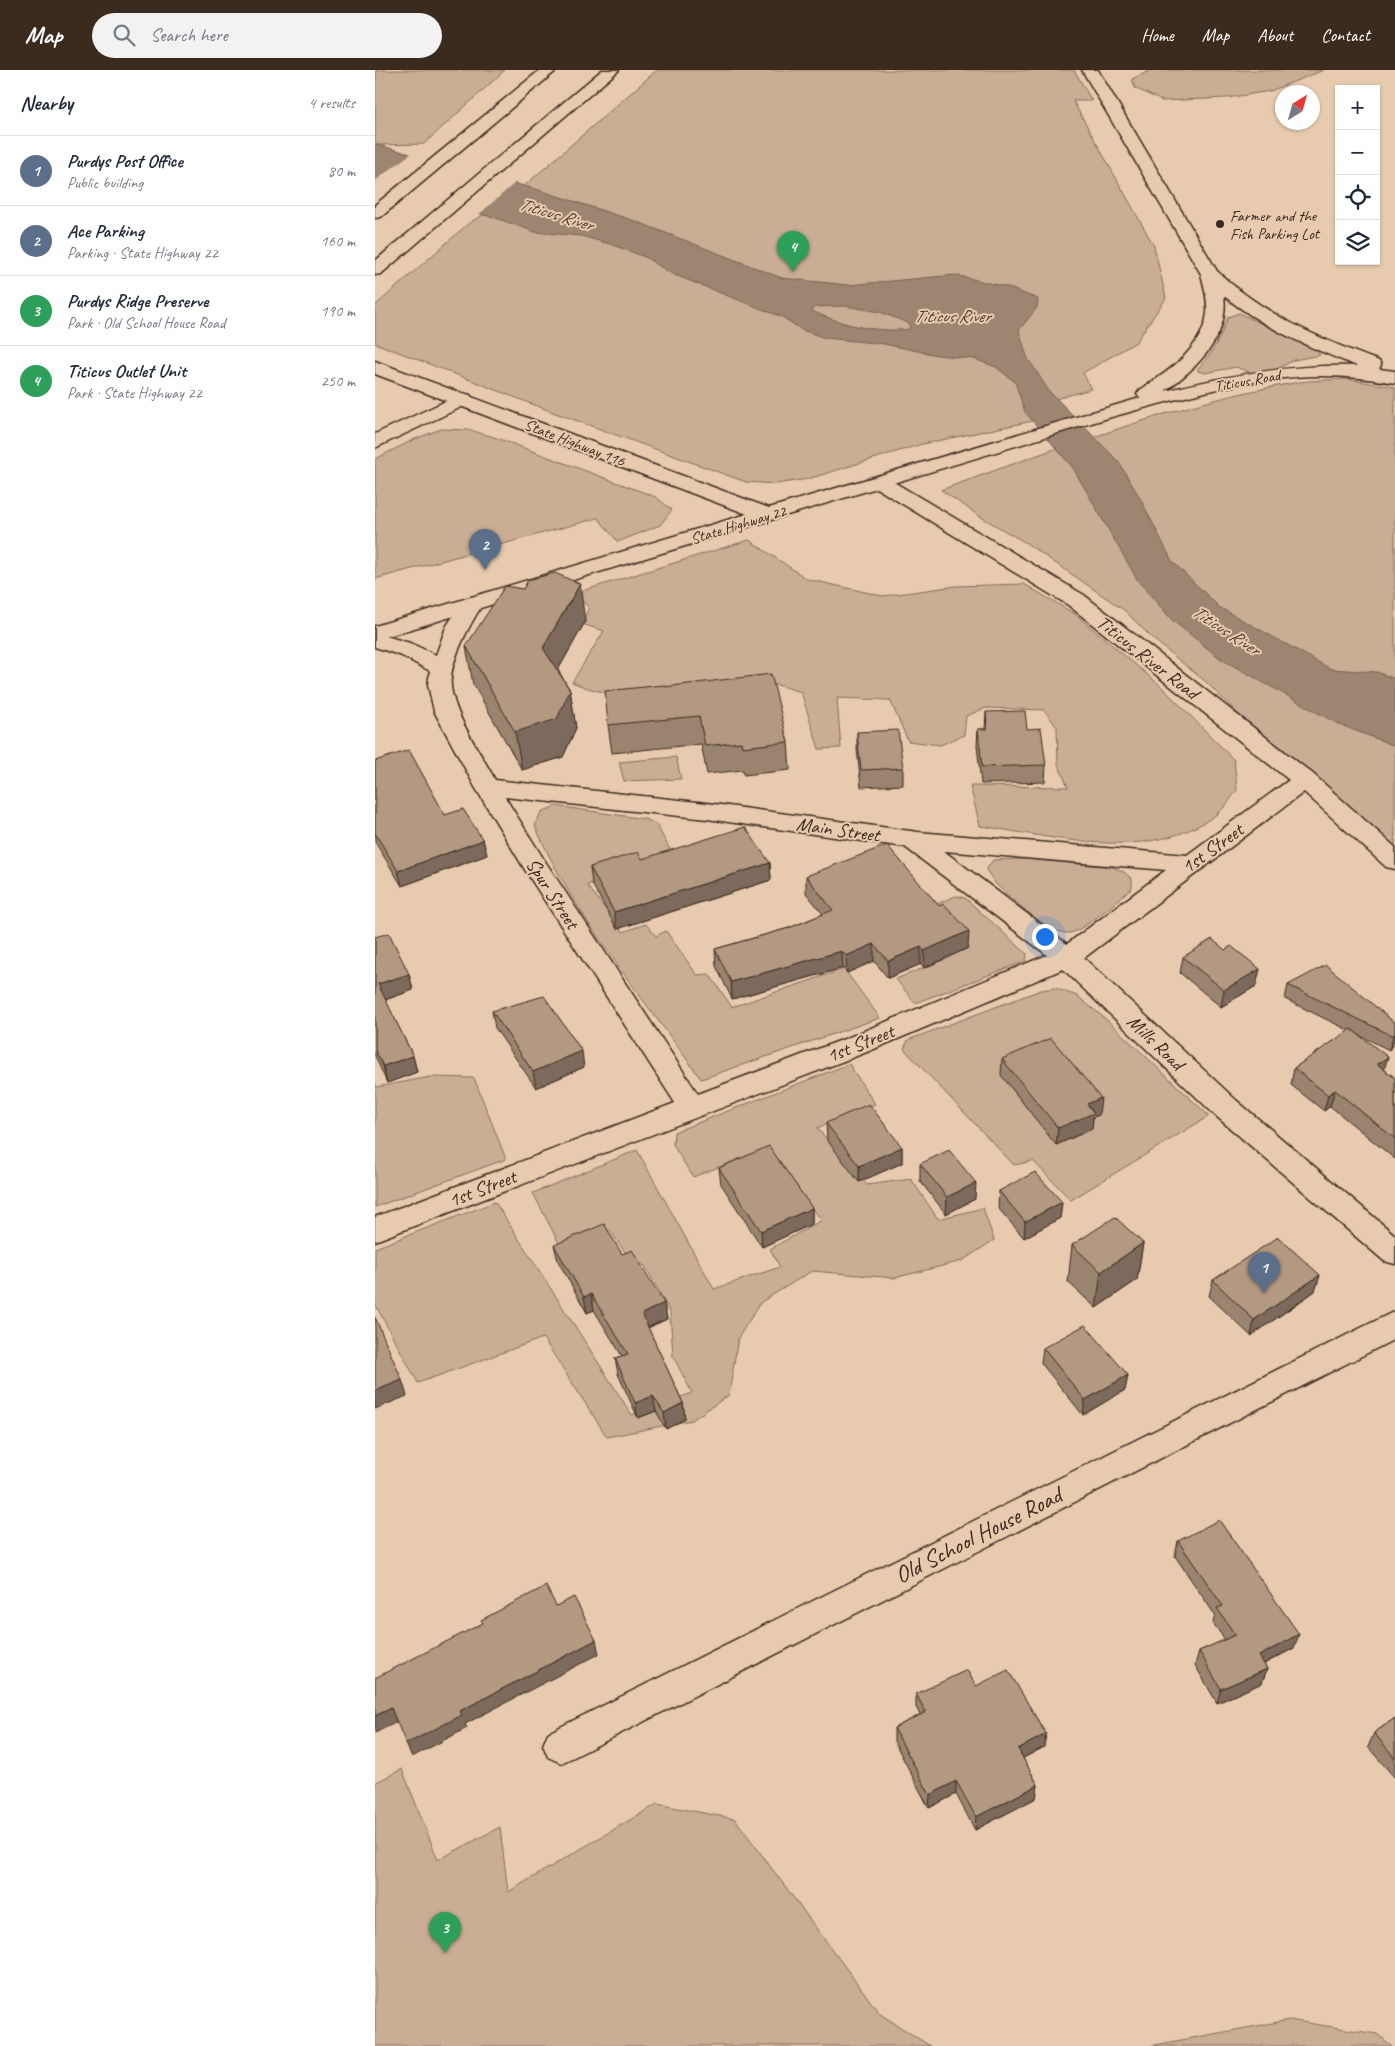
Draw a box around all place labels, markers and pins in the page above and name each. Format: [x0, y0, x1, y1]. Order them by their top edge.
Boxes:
place label: Farmer and the Fish Parking Lot [1230, 206, 1321, 244]
marker: Farmer and the Fish Parking Lot [1214, 218, 1226, 230]
pin: 4 [777, 231, 809, 272]
pin: 2 [469, 529, 501, 570]
pin: 1 [1248, 1252, 1280, 1293]
pin: 3 [429, 1912, 461, 1953]

